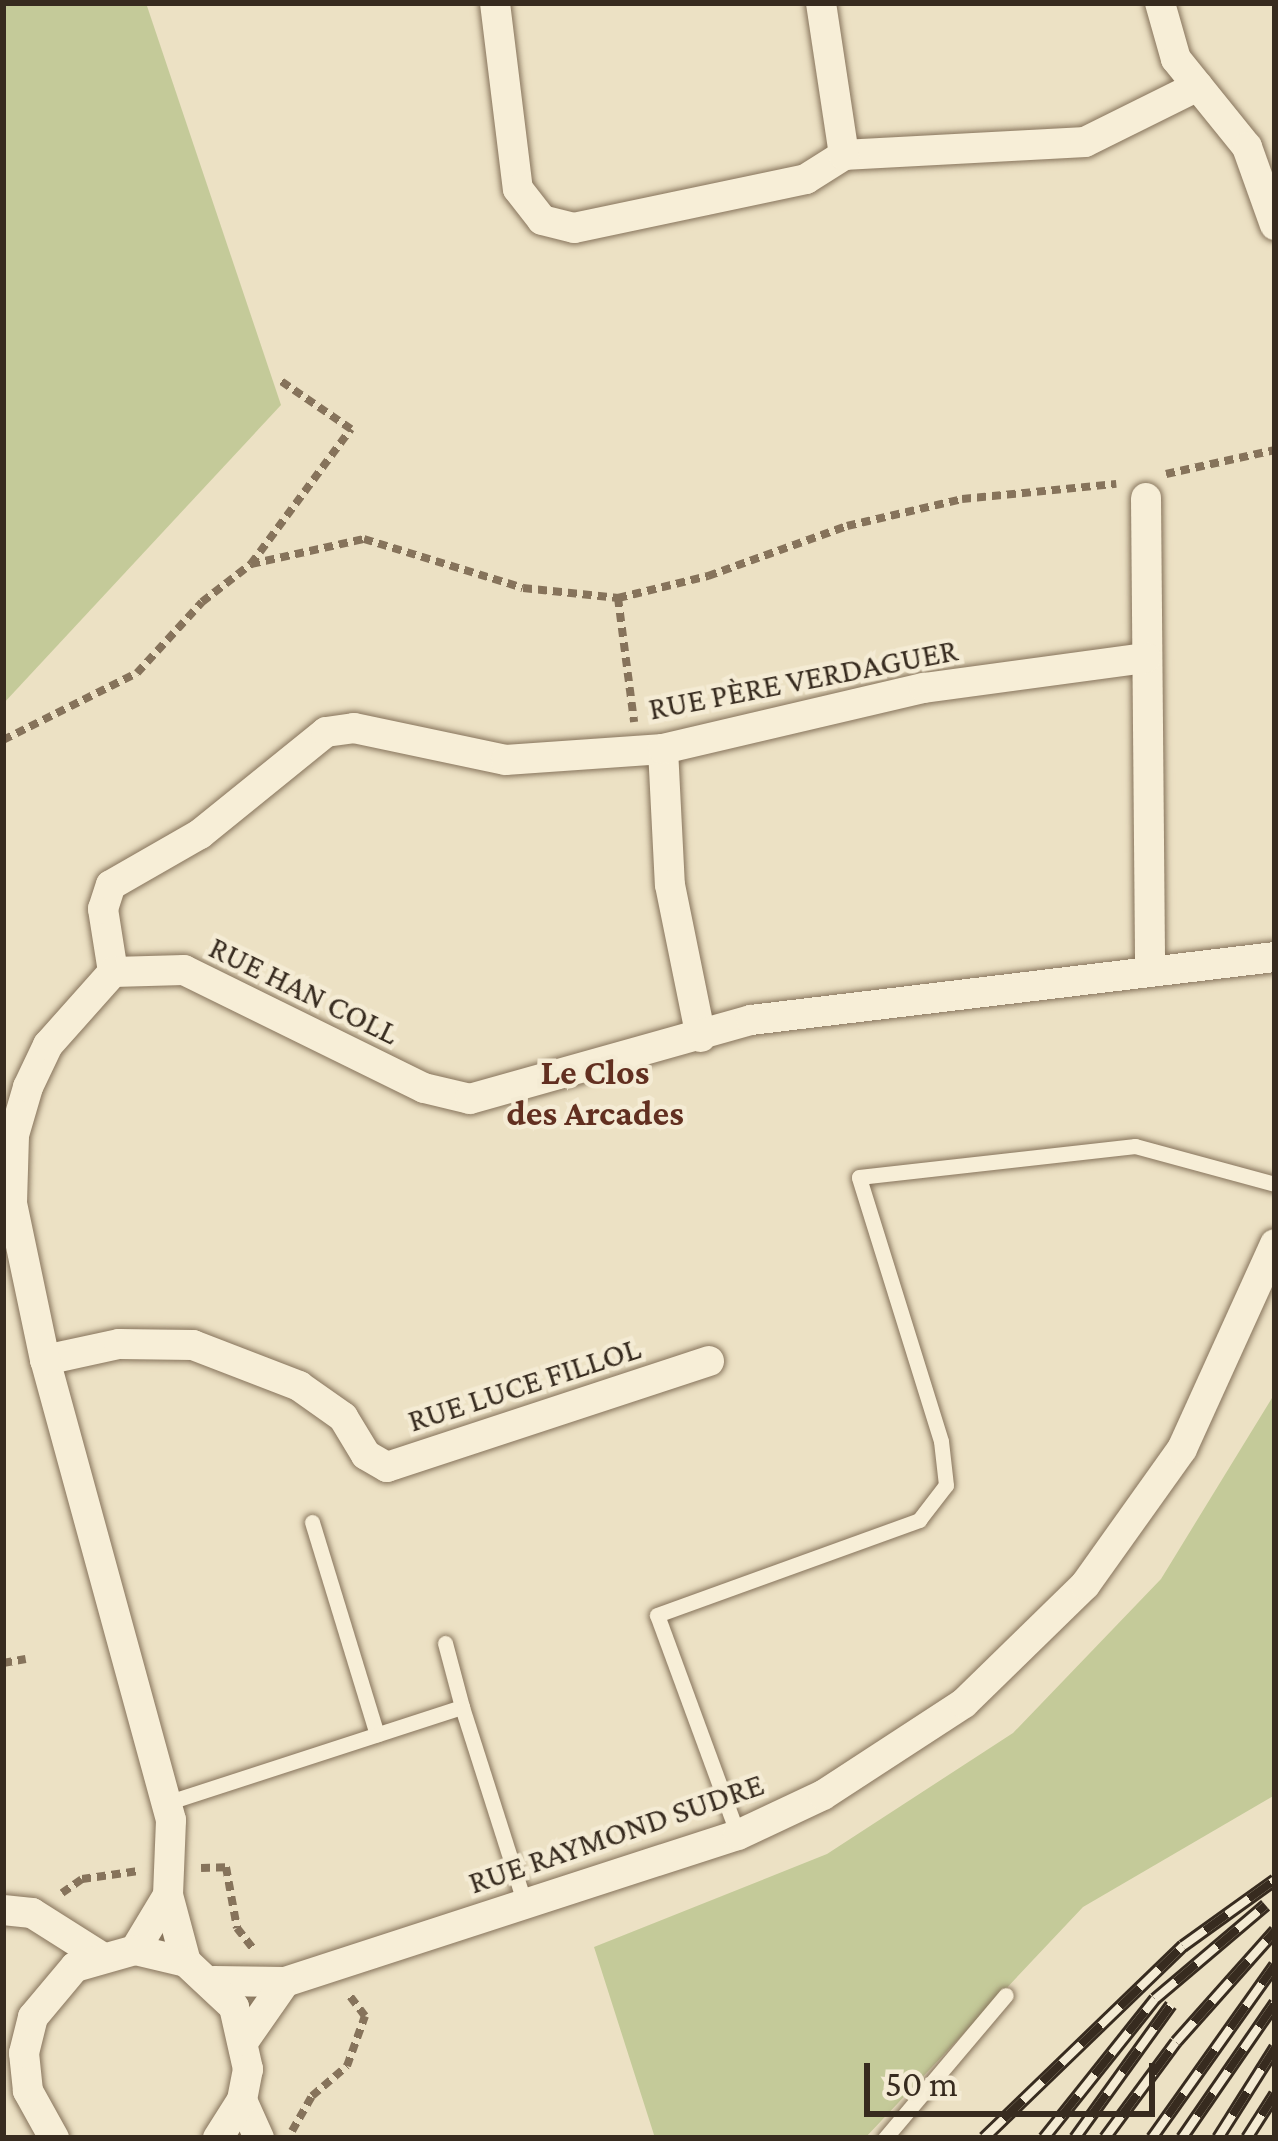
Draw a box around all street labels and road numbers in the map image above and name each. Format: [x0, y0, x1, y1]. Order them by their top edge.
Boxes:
street label: RUE PÈRE VERDAGUER [645, 630, 961, 728]
street label: RUE HAN COLL [203, 927, 405, 1053]
street label: RUE LUCE FILLOL [403, 1328, 645, 1440]
street label: RUE RAYMOND SUDRE [463, 1764, 769, 1902]

